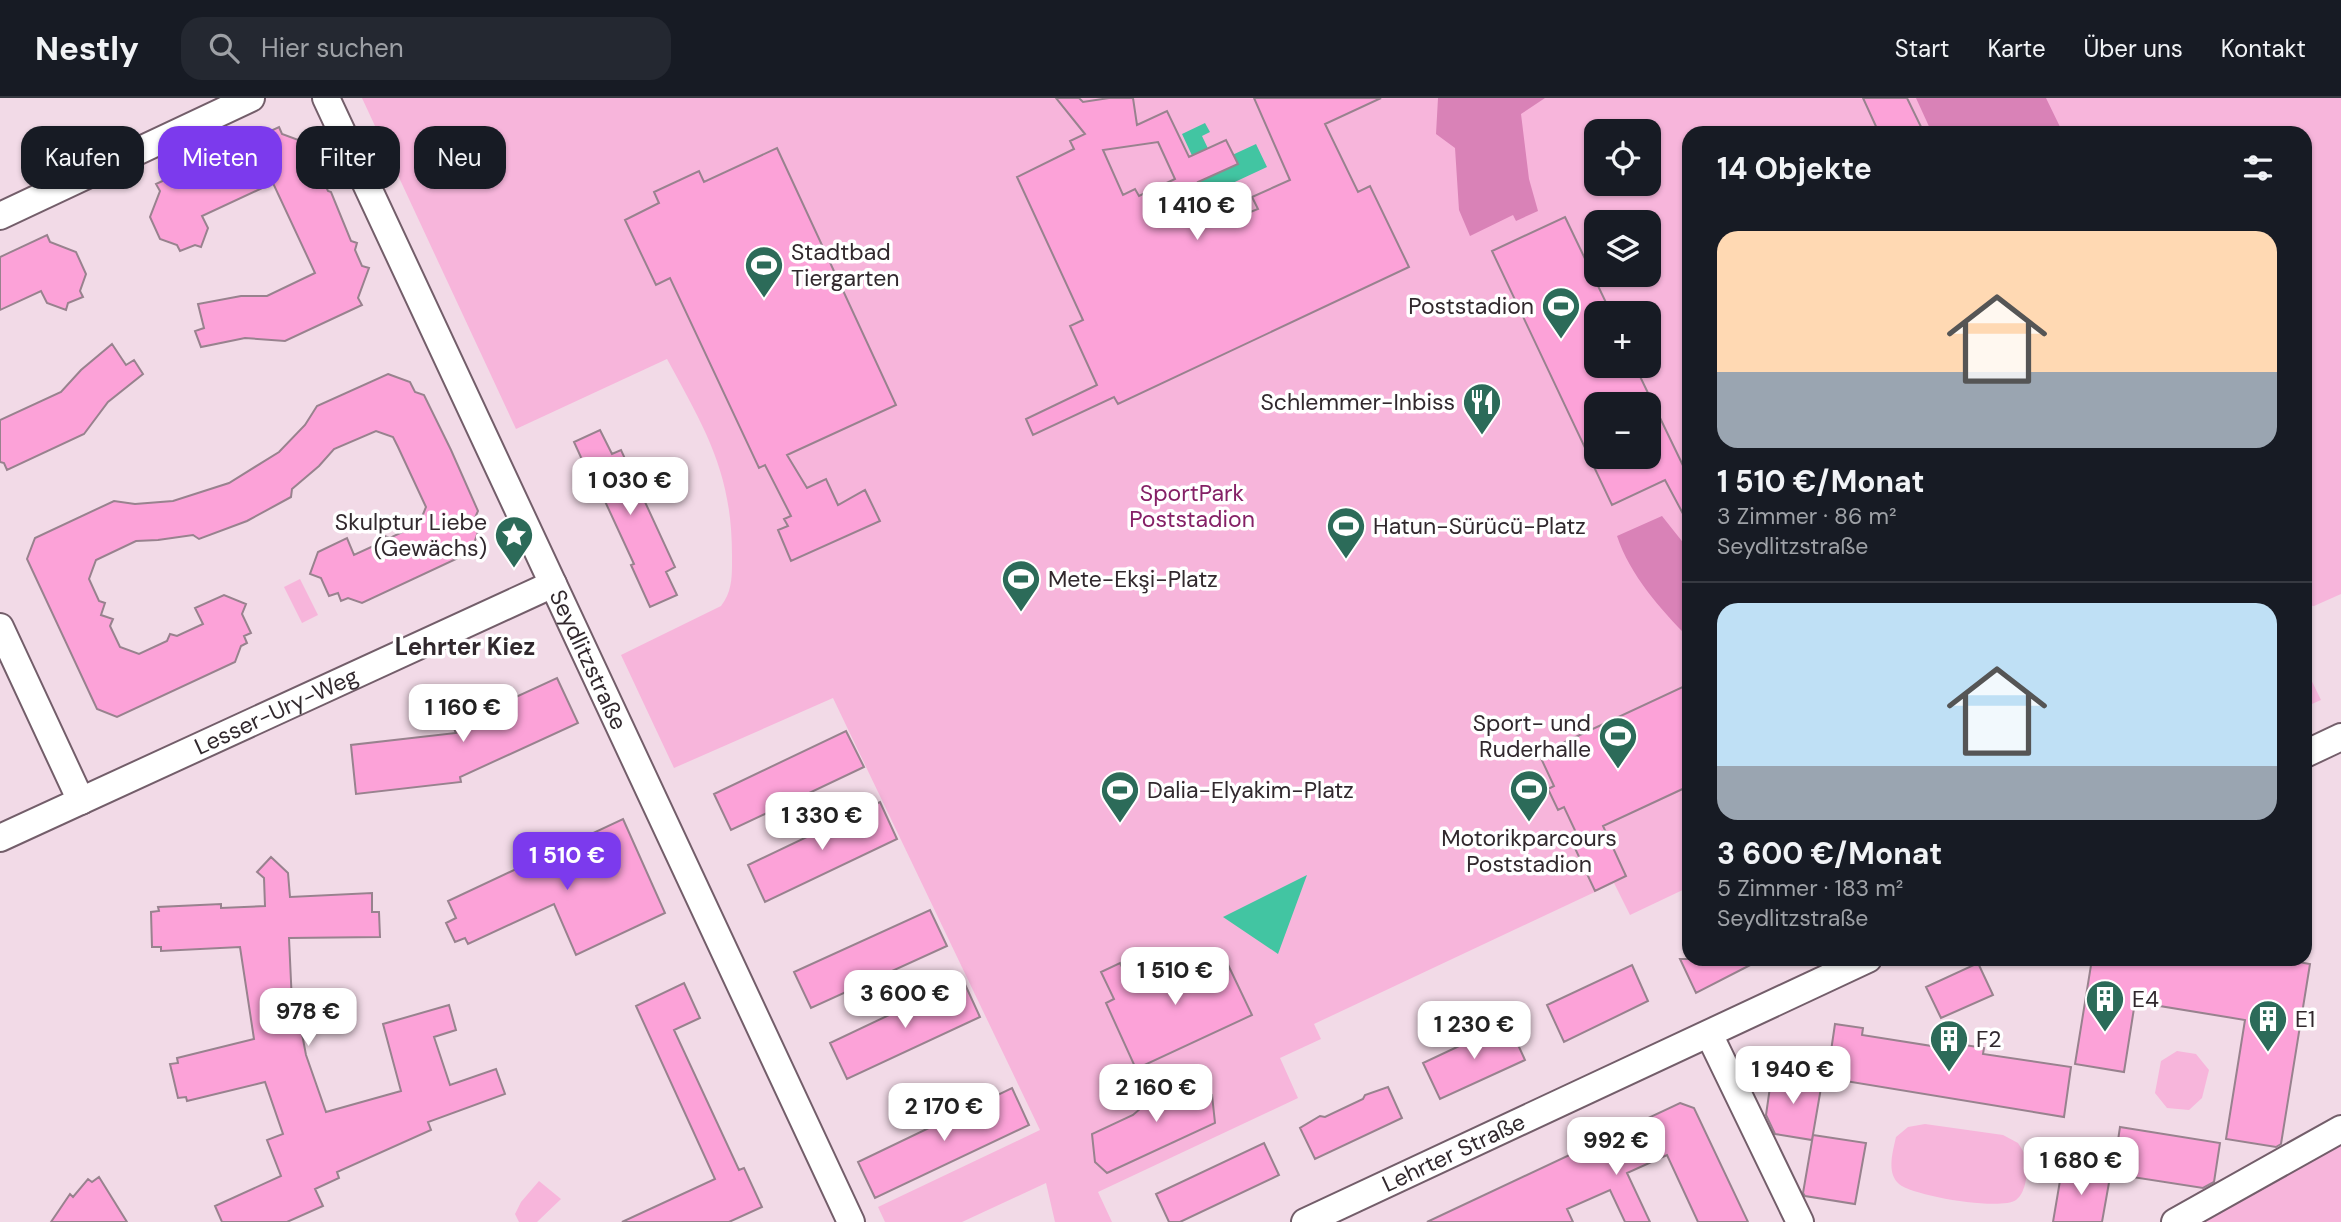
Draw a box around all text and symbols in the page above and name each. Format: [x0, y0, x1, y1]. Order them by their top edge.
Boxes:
search box [181, 17, 671, 80]
text: Nestly [35, 27, 139, 70]
icon: search [205, 29, 243, 67]
text: Hier suchen [261, 31, 404, 65]
text: Start [1895, 33, 1949, 64]
text: Karte [1987, 33, 2046, 64]
text: Über uns [2084, 33, 2183, 64]
text: Kontakt [2221, 33, 2306, 64]
map controls [1584, 119, 1661, 469]
button: locate [1584, 119, 1661, 196]
chip: Kaufen [21, 126, 144, 189]
chip: Mieten [158, 126, 282, 189]
chip: Filter [296, 126, 400, 189]
chip: Neu [414, 126, 506, 189]
text: 14 Objekte [1717, 149, 1872, 188]
icon: filters [2239, 149, 2277, 187]
pin: 1 410 € [1132, 183, 1262, 242]
text: 1 410 € [1159, 190, 1235, 220]
button: layers [1584, 210, 1661, 287]
place label: Stadtbad Tiergarten [791, 237, 900, 293]
sports icon: Stadtbad Tiergarten [743, 244, 785, 299]
icon: home [1934, 276, 2060, 402]
sports icon: Poststadion [1540, 285, 1582, 340]
place label: Poststadion [1408, 291, 1534, 321]
button: + [1584, 301, 1661, 378]
restaurant icon: Schlemmer-Inbiss [1461, 381, 1503, 436]
place label: Schlemmer-Inbiss [1260, 387, 1455, 417]
button: − [1584, 392, 1661, 469]
pin: 1 030 € [565, 458, 695, 517]
text: 1 510 €/Monat [1717, 462, 1924, 501]
text: 1 030 € [588, 465, 672, 495]
park label: SportPark Poststadion [1129, 478, 1255, 534]
text: 3 Zimmer · 86 m² [1717, 501, 1897, 531]
sports icon: Hatun-Sürücü-Platz [1325, 505, 1367, 560]
place label: Skulptur Liebe (Gewächs) [335, 507, 487, 563]
place label: Hatun-Sürücü-Platz [1373, 511, 1586, 541]
place icon: Skulptur Liebe (Gewächs) [493, 514, 535, 569]
text: Seydlitzstraße [1717, 531, 1868, 561]
sports icon: Mete-Ekşi-Platz [1000, 558, 1042, 613]
place label: Mete-Ekşi-Platz [1048, 564, 1218, 594]
street label: Seydlitzstraße [543, 585, 634, 735]
district label: Lehrter Kiez [395, 631, 535, 662]
icon: home [1934, 648, 2060, 774]
street label: Lesser-Ury-Weg [190, 661, 363, 762]
pin: 1 160 € [398, 684, 528, 744]
text: 1 160 € [425, 692, 501, 722]
place label: Sport- und Ruderhalle [1473, 708, 1591, 764]
sports icon: Sport- und Ruderhalle [1597, 715, 1639, 770]
sports icon: Motorikparcours Poststadion [1508, 768, 1550, 823]
sports icon: Dalia-Elyakim-Platz [1099, 769, 1141, 824]
place label: Dalia-Elyakim-Platz [1147, 775, 1354, 805]
pin: 1 330 € [757, 792, 887, 852]
text: 1 330 € [781, 800, 863, 830]
place label: Motorikparcours Poststadion [1441, 823, 1617, 879]
pin: 1 510 € [502, 832, 632, 892]
text: 3 600 €/Monat [1717, 834, 1942, 873]
text: 1 510 € [529, 840, 605, 870]
text: 5 Zimmer · 183 m² [1717, 873, 1903, 903]
text: Seydlitzstraße [1717, 903, 1868, 933]
pin: 1 510 € [1110, 948, 1240, 1007]
text: 1 510 € [1137, 955, 1213, 985]
pin: 3 600 € [840, 970, 970, 1030]
text: 3 600 € [860, 978, 950, 1008]
building icon: E4 [2084, 978, 2126, 1033]
place label: E4 [2132, 984, 2159, 1014]
pin: 978 € [259, 988, 357, 1048]
text: 978 € [276, 996, 340, 1026]
building icon: E1 [2247, 998, 2289, 1053]
pin: 1 230 € [1409, 1002, 1539, 1061]
place label: E1 [2295, 1004, 2315, 1034]
text: 1 230 € [1434, 1009, 1514, 1039]
building icon: F2 [1928, 1018, 1970, 1073]
place label: F2 [1976, 1024, 2002, 1054]
pin: 1 940 € [1728, 1046, 1858, 1106]
text: 1 940 € [1751, 1054, 1835, 1084]
pin: 2 160 € [1091, 1065, 1221, 1124]
text: 2 160 € [1115, 1072, 1197, 1102]
pin: 2 170 € [879, 1084, 1009, 1143]
text: 2 170 € [904, 1091, 984, 1121]
street label: Lehrter Straße [1377, 1106, 1530, 1199]
pin: 992 € [1567, 1118, 1665, 1177]
text: 992 € [1583, 1125, 1649, 1155]
pin: 1 680 € [2016, 1138, 2146, 1197]
text: 1 680 € [2040, 1145, 2122, 1175]

